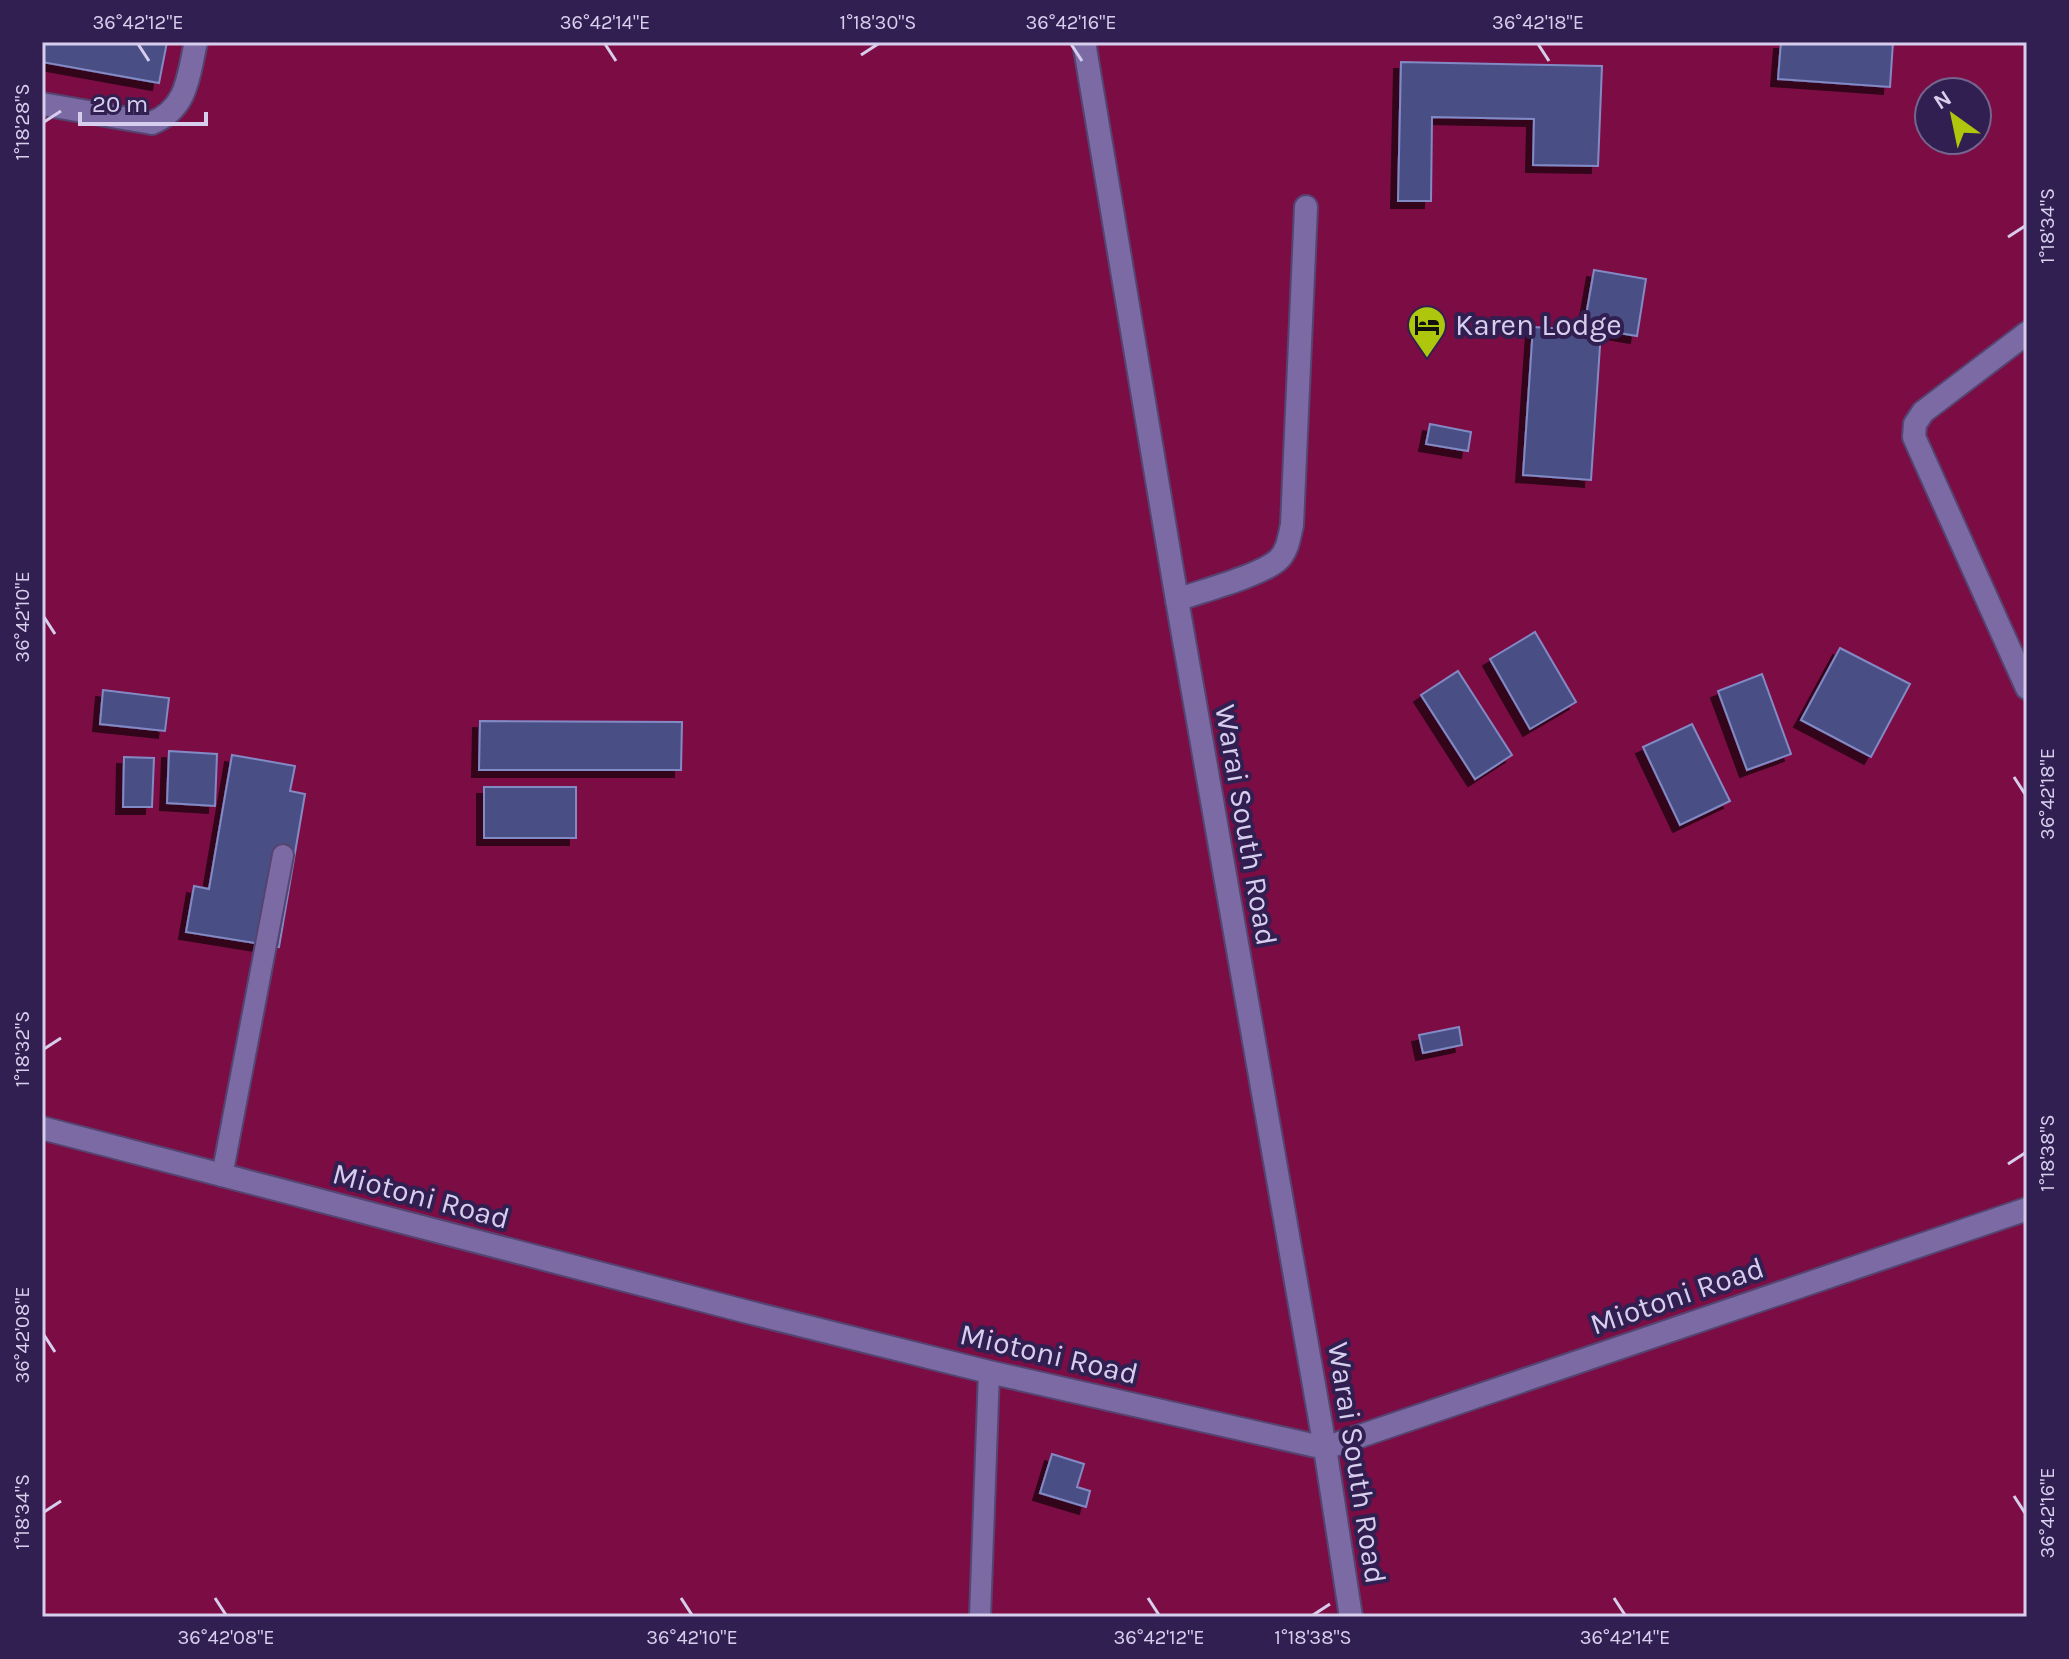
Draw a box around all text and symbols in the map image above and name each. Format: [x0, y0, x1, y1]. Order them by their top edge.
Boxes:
text: 36°42'12"E [92, 11, 184, 34]
text: 36°42'14"E [560, 11, 650, 34]
text: 1°18'30"S [840, 11, 916, 34]
text: 36°42'16"E [1026, 11, 1116, 34]
text: 36°42'18"E [1492, 11, 1584, 34]
scale bar [80, 76, 206, 126]
north arrow [1913, 76, 1993, 156]
text: 1°18'28"S [11, 83, 34, 161]
text: N [1929, 85, 1956, 115]
text: 20 m [92, 90, 148, 118]
text: 1°18'34"S [2036, 188, 2059, 264]
hotel icon: Karen Lodge [1406, 304, 1448, 359]
place label: Karen Lodge [1455, 307, 1622, 343]
text: 36°42'10"E [11, 571, 34, 663]
street label: Warai South Road [1207, 702, 1285, 948]
text: 36°42'18"E [2036, 748, 2059, 840]
text: 1°18'32"S [11, 1011, 34, 1087]
text: 1°18'38"S [2036, 1114, 2059, 1192]
street label: Miotoni Road [329, 1155, 513, 1237]
street label: Miotoni Road [1585, 1249, 1769, 1343]
text: 36°42'08"E [11, 1286, 34, 1384]
street label: Miotoni Road [956, 1316, 1142, 1392]
street label: Warai South Road [1320, 1340, 1394, 1586]
text: 36°42'16"E [2036, 1468, 2059, 1558]
text: 1°18'34"S [11, 1474, 34, 1550]
text: 36°42'08"E [177, 1626, 275, 1649]
text: 36°42'10"E [646, 1626, 738, 1649]
text: 36°42'12"E [1113, 1626, 1205, 1649]
text: 1°18'38"S [1274, 1626, 1352, 1649]
text: 36°42'14"E [1580, 1626, 1670, 1649]

